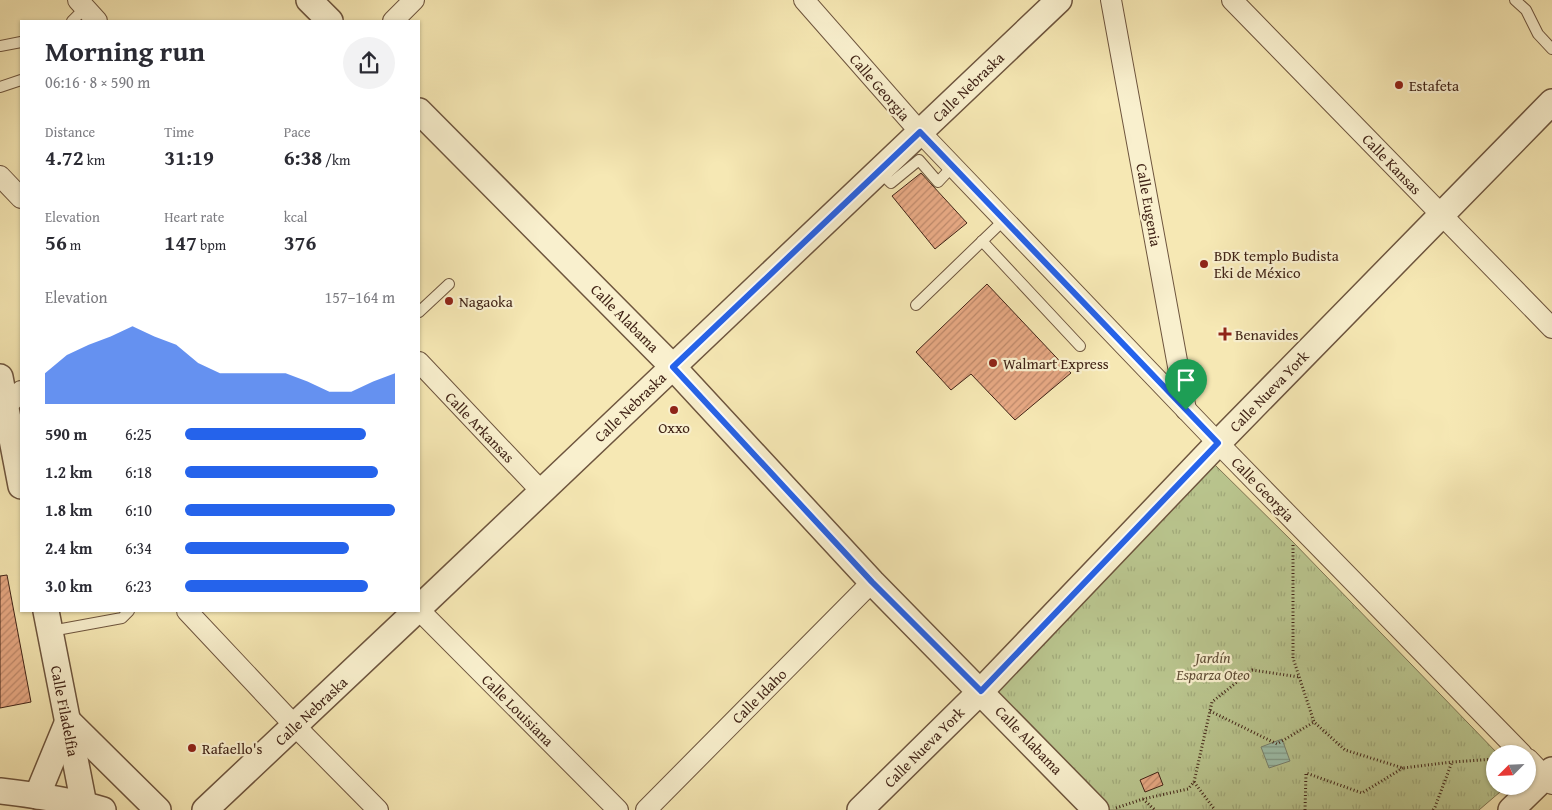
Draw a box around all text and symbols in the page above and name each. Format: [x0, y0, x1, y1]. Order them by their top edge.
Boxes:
text: Morning run [45, 30, 205, 71]
button: share [343, 37, 395, 89]
street label: Calle Nebraska [927, 47, 1009, 127]
street label: Calle Georgia [845, 49, 915, 125]
text: 06:16 · 8 × 590 m [45, 70, 150, 94]
place label: Estafeta [1409, 75, 1459, 96]
marker: Estafeta [1393, 79, 1405, 91]
text: Distance [45, 122, 95, 142]
text: Time [164, 122, 194, 142]
text: Pace [284, 122, 311, 142]
street label: Calle Kansas [1358, 129, 1426, 199]
text: 4.72 [45, 142, 84, 173]
text: 31:19 [164, 142, 214, 173]
text: 6:38 [284, 142, 322, 173]
text: km [84, 150, 105, 170]
text: /km [322, 150, 350, 170]
street label: Calle Eugenia [1131, 162, 1167, 248]
text: Elevation [45, 207, 100, 227]
text: Heart rate [164, 207, 224, 227]
text: kcal [284, 207, 308, 227]
text: 56 [45, 227, 67, 258]
text: 147 [164, 227, 197, 258]
text: 376 [284, 227, 316, 258]
text: m [67, 235, 81, 255]
text: bpm [197, 235, 226, 255]
place label: BDK templo Budista Eki de México [1214, 245, 1339, 283]
marker: BDK templo Budista Eki de México [1198, 258, 1210, 270]
street label: Calle Alabama [586, 279, 664, 357]
text: Elevation [45, 285, 108, 309]
text: 157–164 m [325, 285, 395, 309]
place label: Nagaoka [459, 291, 513, 312]
marker: Nagaoka [443, 295, 455, 307]
place label: Benavides [1235, 324, 1299, 345]
marker: Benavides [1219, 328, 1231, 340]
street label: Calle Nueva York [1225, 345, 1314, 436]
place label: Walmart Express [1003, 353, 1109, 374]
marker: Walmart Express [987, 357, 999, 369]
pin [1165, 359, 1207, 410]
icon: arrive [1172, 366, 1200, 394]
street label: Calle Nebraska [589, 367, 671, 447]
street label: Calle Arkansas [441, 387, 519, 467]
marker: Oxxo [668, 404, 680, 416]
place label: Oxxo [658, 417, 690, 438]
text: 590 m [45, 422, 87, 446]
text: 6:25 [125, 422, 152, 446]
street label: Calle Georgia [1227, 452, 1299, 526]
text: 1.2 km [45, 460, 92, 484]
text: 6:18 [125, 460, 152, 484]
text: 1.8 km [45, 498, 92, 522]
text: 6:10 [125, 498, 152, 522]
text: 2.4 km [45, 536, 92, 560]
text: 6:34 [125, 536, 152, 560]
text: 3.0 km [45, 574, 92, 598]
text: 6:23 [125, 574, 152, 598]
park label: Jardín Esparza Oteo [1175, 647, 1250, 685]
street label: Calle Filadelfia [46, 664, 84, 758]
street label: Calle Idaho [727, 664, 791, 728]
street label: Calle Louisiana [477, 669, 559, 751]
street label: Calle Nebraska [270, 672, 352, 750]
street label: Calle Alabama [991, 701, 1067, 779]
street label: Calle Nueva York [879, 702, 969, 792]
place label: Rafaello's [202, 738, 263, 759]
marker: Rafaello's [186, 742, 198, 754]
north arrow [1486, 745, 1536, 795]
map controls [1486, 745, 1536, 795]

